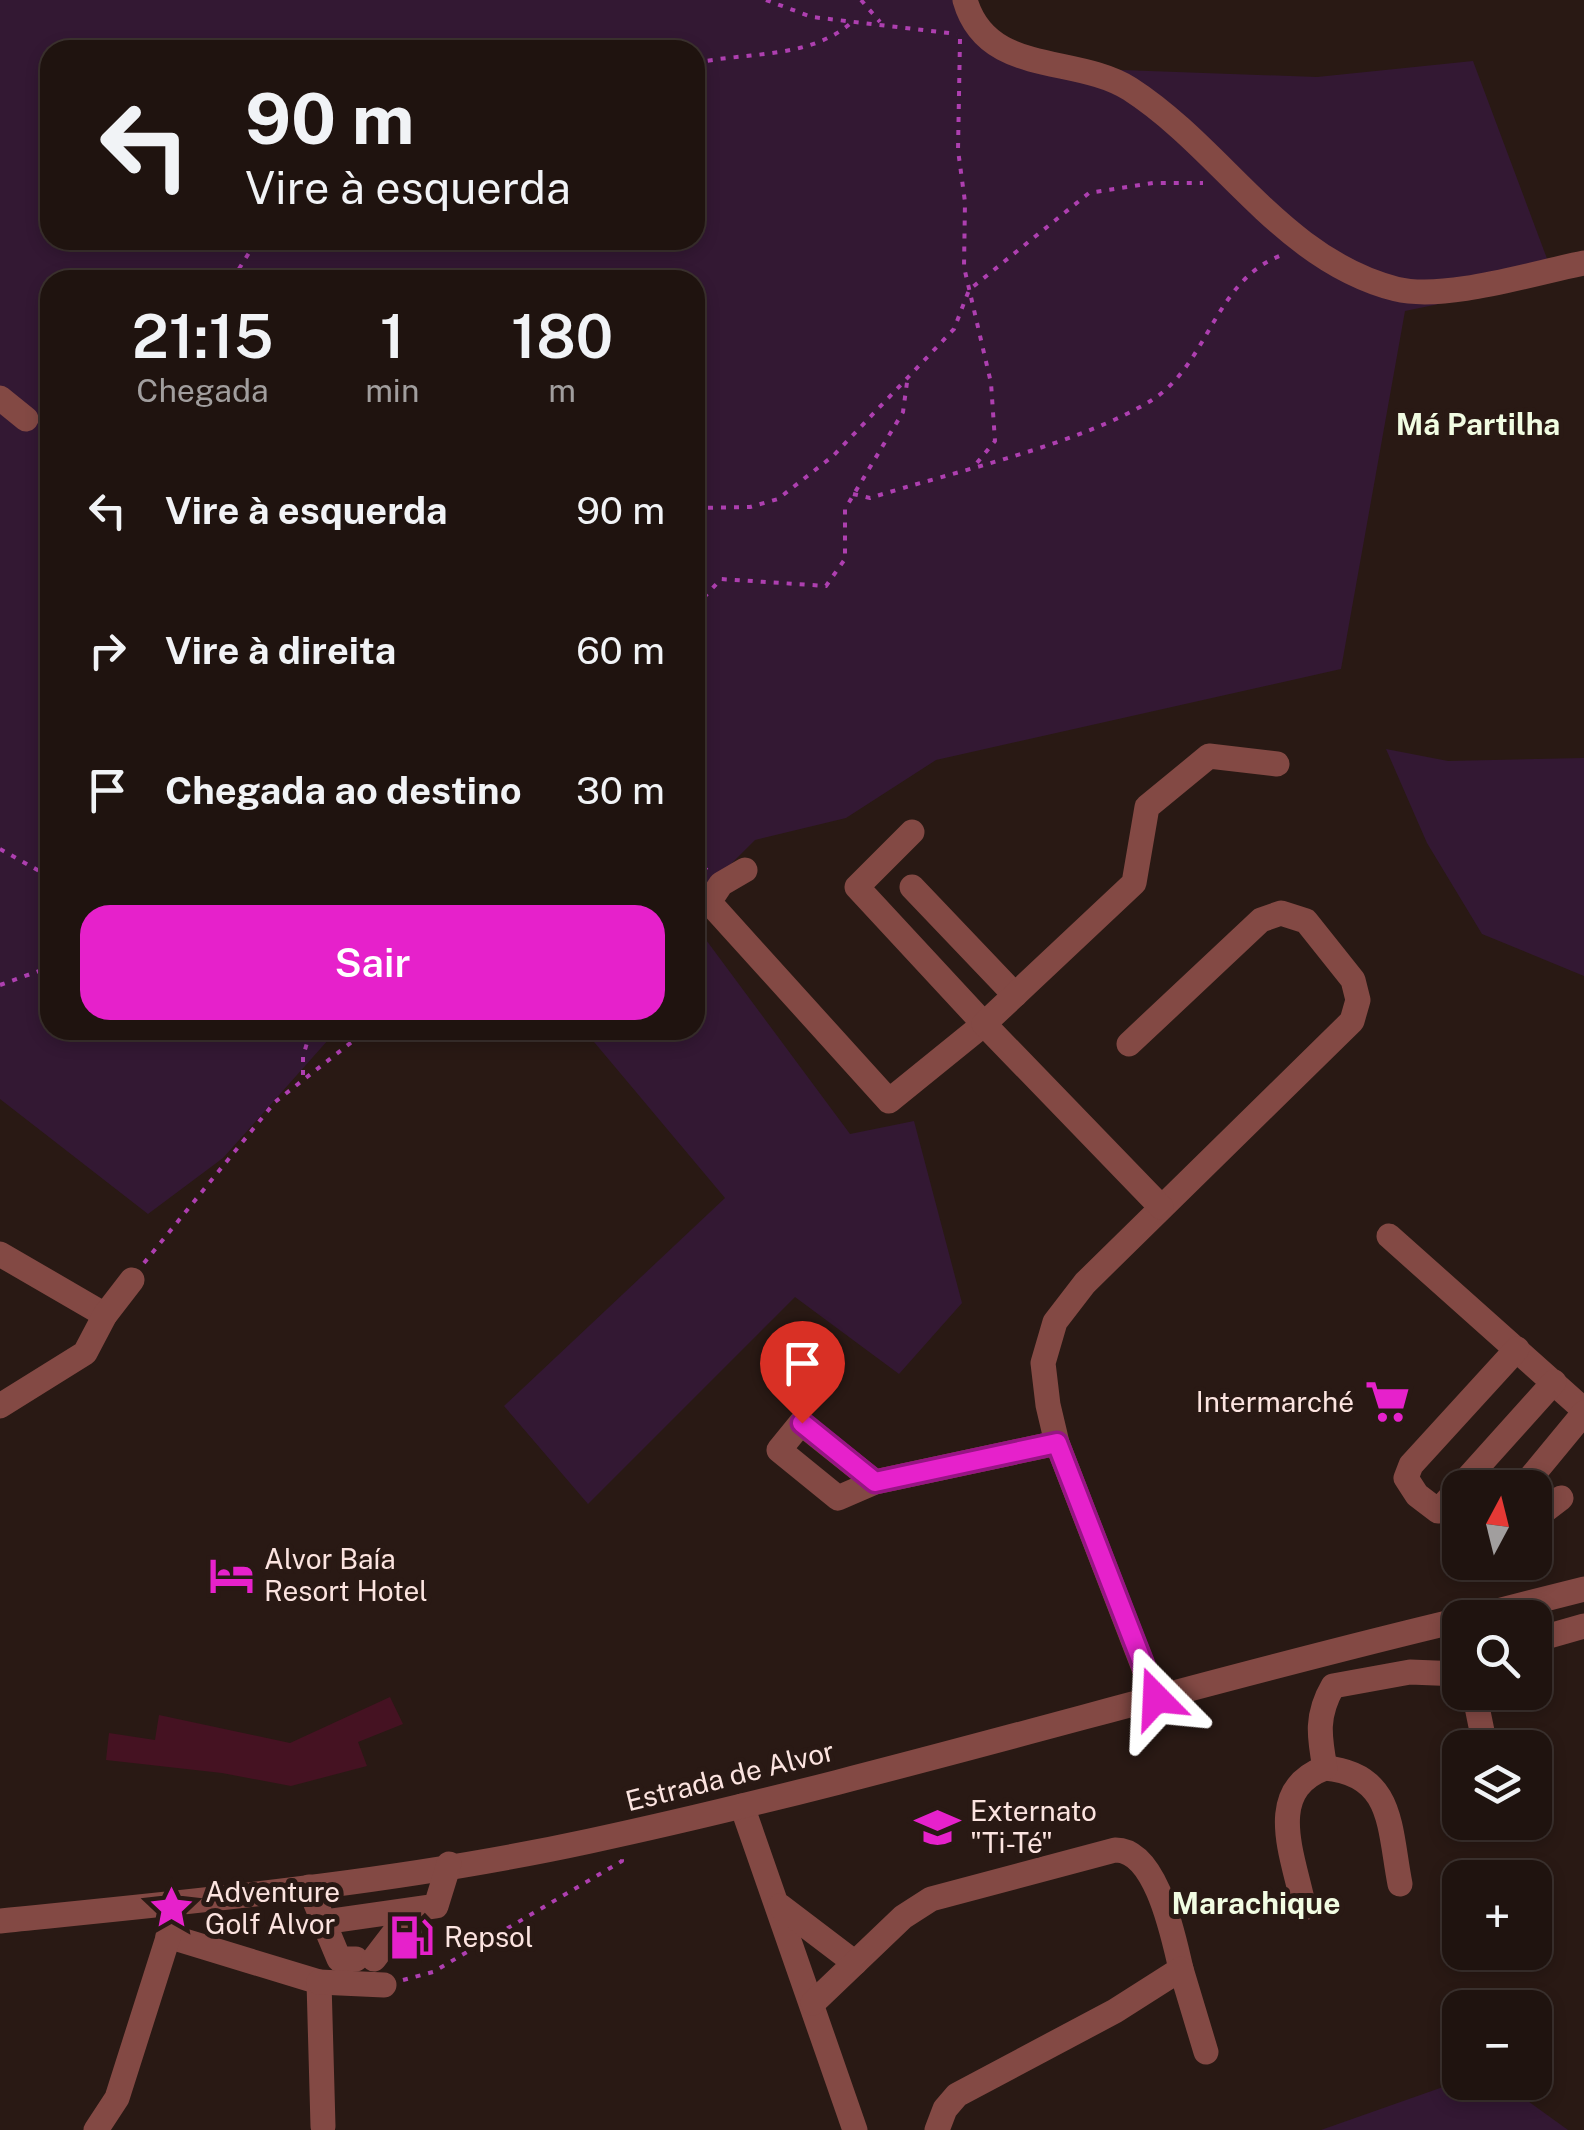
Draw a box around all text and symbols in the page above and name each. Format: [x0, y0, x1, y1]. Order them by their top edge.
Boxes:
text: 90 m [245, 77, 415, 160]
icon: left [80, 80, 210, 210]
text: Vire à esquerda [245, 161, 571, 214]
text: 21:15 [132, 301, 273, 372]
text: 1 [380, 301, 405, 372]
text: 180 [511, 301, 613, 372]
text: Chegada [136, 372, 269, 409]
text: min [365, 372, 419, 409]
text: m [548, 372, 576, 409]
district label: Má Partilha [1396, 406, 1560, 442]
icon: left [80, 483, 135, 538]
text: Vire à esquerda [165, 488, 448, 533]
text: 90 m [576, 488, 665, 533]
icon: right [80, 623, 135, 678]
text: Vire à direita [165, 628, 396, 673]
text: 60 m [576, 628, 665, 673]
icon: arrive [80, 763, 135, 818]
text: Chegada ao destino [165, 768, 522, 813]
text: 30 m [576, 768, 665, 813]
button: Sair [80, 905, 665, 1020]
pin [760, 1321, 845, 1424]
icon: arrive [775, 1336, 830, 1391]
supermarket icon: Intermarché [1363, 1378, 1411, 1426]
place label: Intermarché [1196, 1385, 1354, 1418]
north arrow [1442, 1470, 1552, 1580]
map controls [1442, 1470, 1552, 2100]
place label: Alvor Baía Resort Hotel [264, 1542, 428, 1607]
hotel icon: Alvor Baía Resort Hotel [207, 1551, 255, 1599]
button: search [1442, 1600, 1552, 1710]
position arrow [1104, 1646, 1208, 1750]
button: layers [1442, 1730, 1552, 1840]
street label: Estrada de Alvor [622, 1734, 838, 1817]
place label: Externato "Ti-Té" [970, 1794, 1097, 1859]
school or university icon: Externato "Ti-Té" [913, 1803, 961, 1851]
button: + [1442, 1860, 1552, 1970]
place label: Adventure Golf Alvor [205, 1875, 340, 1940]
place icon: Adventure Golf Alvor [148, 1884, 196, 1932]
district label: Marachique [1172, 1885, 1340, 1921]
fuel station icon: Repsol [387, 1913, 435, 1961]
place label: Repsol [444, 1920, 533, 1953]
button: − [1442, 1990, 1552, 2100]

